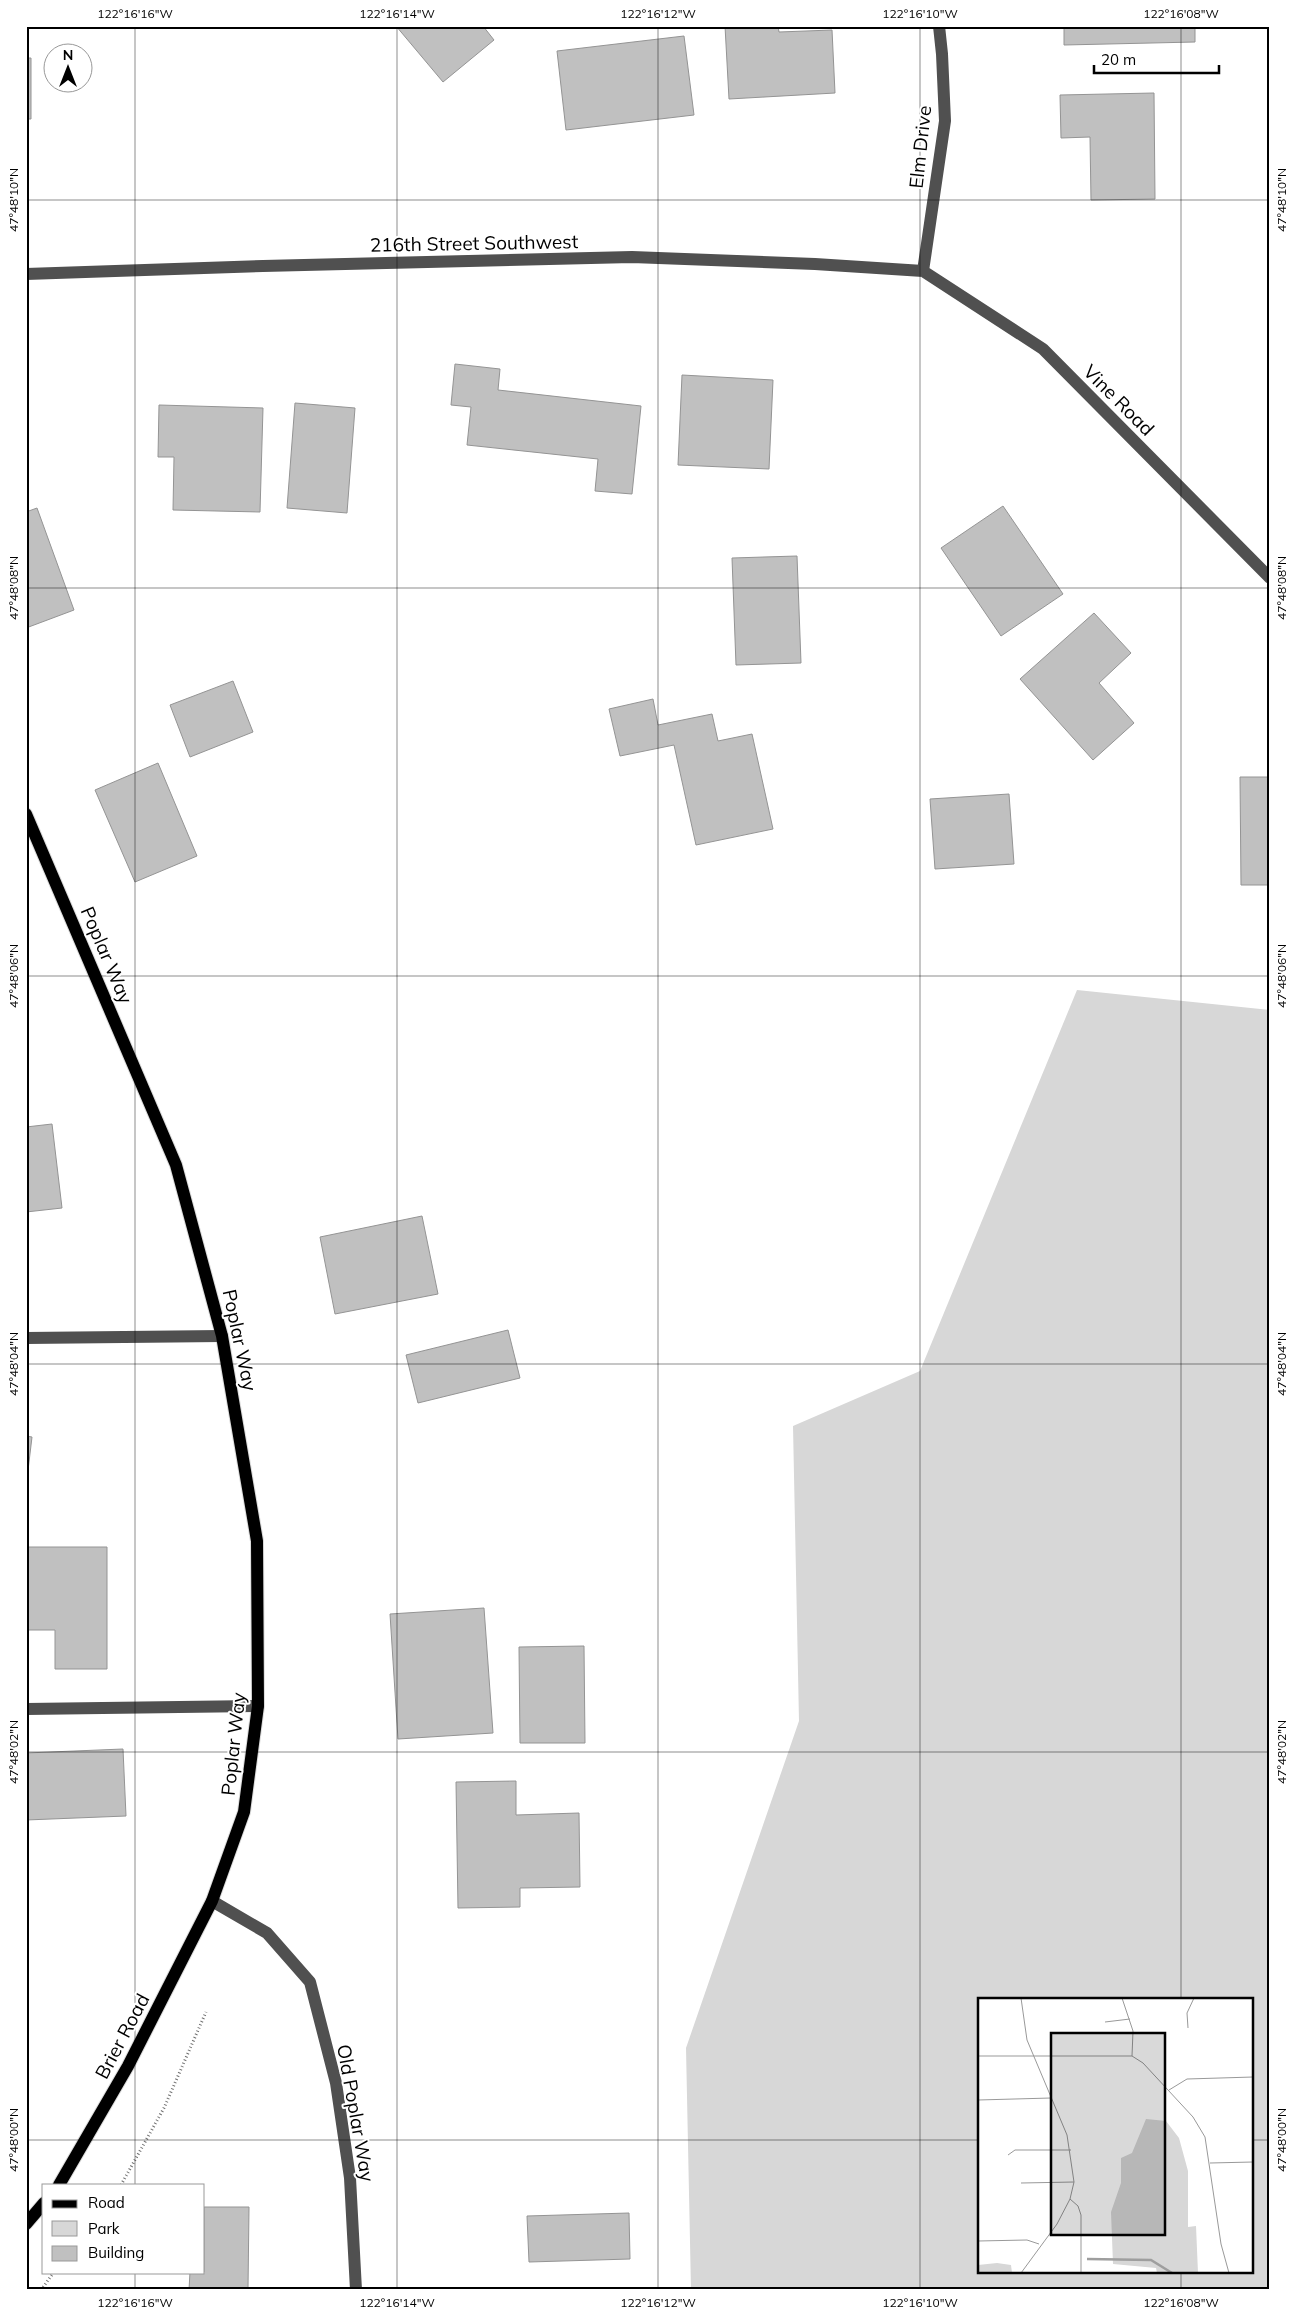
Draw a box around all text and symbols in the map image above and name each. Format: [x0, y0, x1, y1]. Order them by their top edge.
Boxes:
text: 122°16'16"W [97, 6, 173, 21]
text: 122°16'14"W [359, 6, 435, 21]
text: 122°16'12"W [620, 6, 696, 21]
text: 122°16'10"W [882, 6, 958, 21]
text: 122°16'08"W [1143, 6, 1219, 21]
north arrow [42, 42, 92, 92]
scale bar [1094, 42, 1218, 74]
text: N [63, 46, 73, 64]
text: 20 m [1101, 50, 1136, 69]
street label: Elm Drive [904, 104, 936, 190]
text: 47°48'10"N [6, 168, 21, 232]
text: 47°48'10"N [1274, 168, 1289, 232]
street label: 216th Street Southwest [370, 229, 579, 257]
street label: Vine Road [1078, 359, 1160, 441]
text: 47°48'08"N [6, 556, 21, 620]
text: 47°48'08"N [1274, 556, 1289, 620]
street label: Poplar Way [76, 903, 138, 1007]
text: 47°48'06"N [6, 944, 21, 1008]
text: 47°48'06"N [1274, 944, 1289, 1008]
street label: Poplar Way [218, 1287, 262, 1393]
text: 47°48'04"N [6, 1332, 21, 1396]
text: 47°48'04"N [1274, 1332, 1289, 1396]
street label: Poplar Way [216, 1691, 250, 1797]
text: 47°48'02"N [6, 1720, 21, 1784]
text: 47°48'02"N [1274, 1720, 1289, 1784]
street label: Brier Road [90, 1989, 154, 2083]
inset map [978, 1998, 1254, 2274]
street label: Old Poplar Way [332, 2042, 380, 2184]
text: 47°48'00"N [6, 2108, 21, 2172]
text: 47°48'00"N [1274, 2108, 1289, 2172]
legend [42, 2184, 205, 2274]
text: Road [88, 2193, 125, 2212]
text: Park [88, 2219, 120, 2238]
text: Building [88, 2243, 144, 2262]
text: 122°16'16"W [97, 2295, 173, 2310]
text: 122°16'14"W [359, 2295, 435, 2310]
text: 122°16'12"W [620, 2295, 696, 2310]
text: 122°16'10"W [882, 2295, 958, 2310]
text: 122°16'08"W [1143, 2295, 1219, 2310]

